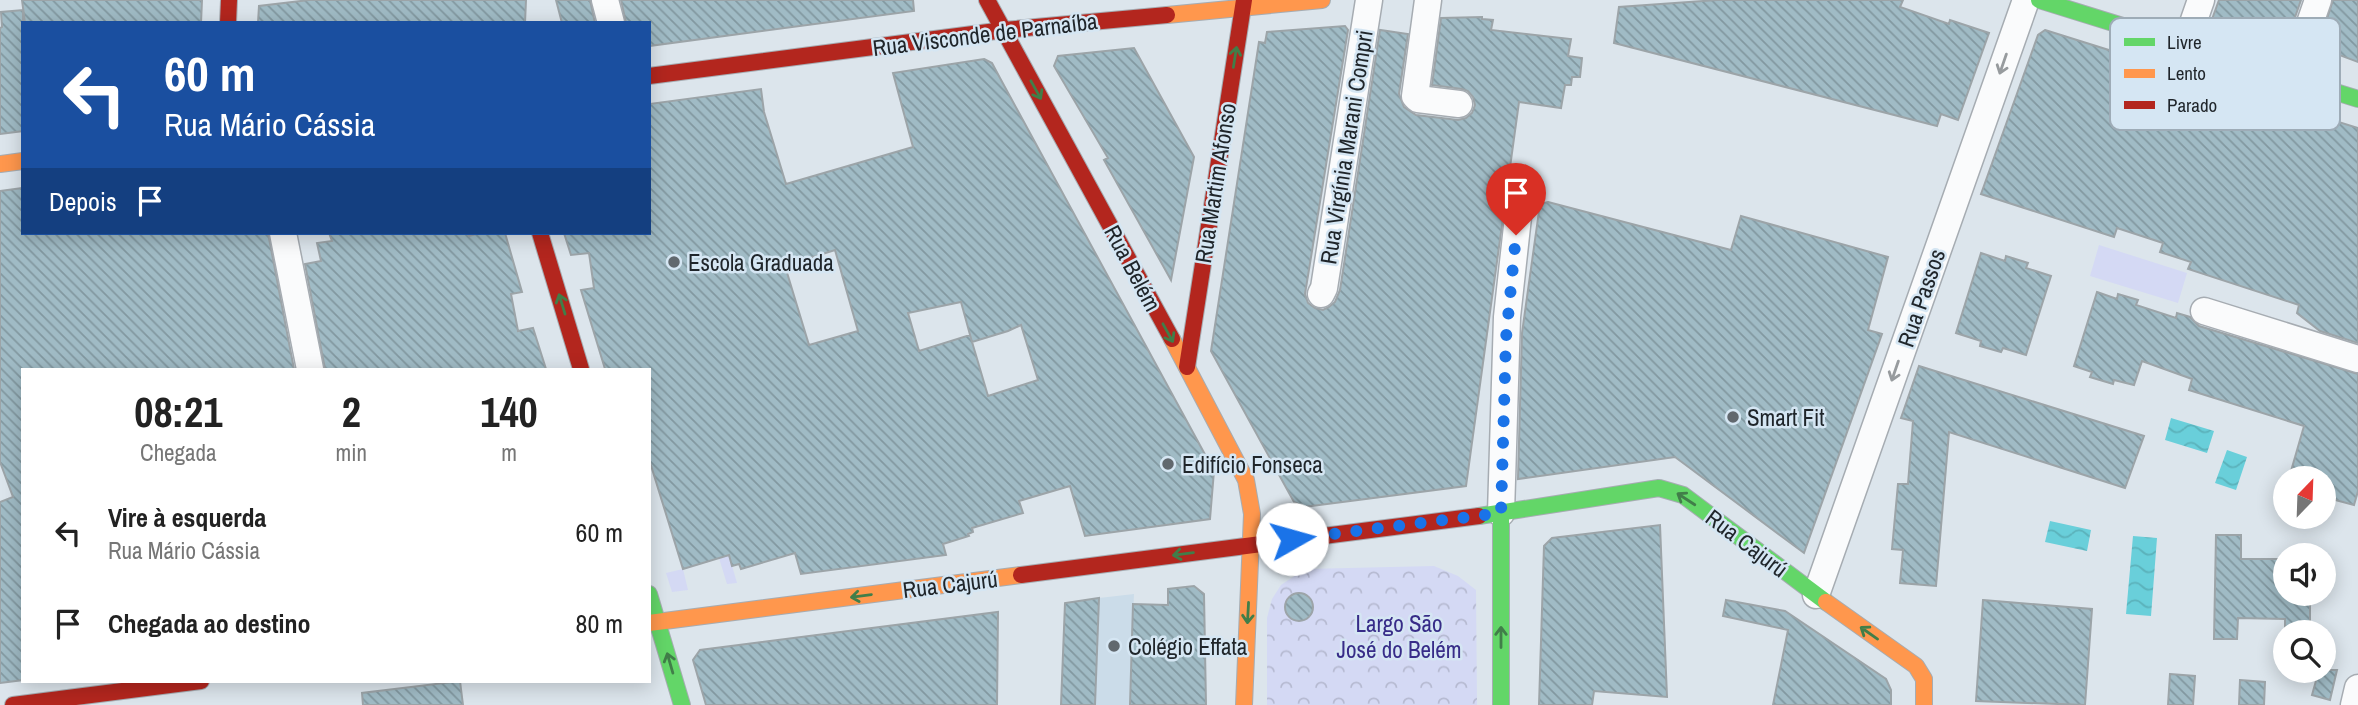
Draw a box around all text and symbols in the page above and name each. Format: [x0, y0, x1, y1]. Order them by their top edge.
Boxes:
street label: Rua Visconde de Parnaíba [871, 5, 1100, 63]
legend [2110, 18, 2340, 130]
street label: Rua Virgínia Marani Compri [1312, 28, 1380, 266]
text: Livre [2167, 29, 2202, 55]
text: 60 m [164, 40, 256, 106]
one-way arrow [1229, 46, 1242, 69]
icon: left [49, 49, 140, 140]
one-way arrow [1996, 53, 2008, 75]
text: Lento [2167, 60, 2206, 86]
one-way arrow [1030, 79, 1044, 100]
text: Parado [2167, 92, 2217, 118]
street label: Rua Martim Afonso [1187, 101, 1243, 265]
text: Rua Mário Cássia [164, 103, 375, 146]
pin [1486, 163, 1546, 235]
icon: arrive [1497, 174, 1535, 212]
icon: arrive [131, 182, 169, 220]
text: Depois [49, 184, 117, 219]
street label: Rua Belém [1097, 220, 1169, 316]
street label: Rua Passos [1890, 245, 1952, 351]
place label: Escola Graduada [688, 247, 834, 278]
marker: Escola Graduada [666, 254, 682, 270]
one-way arrow [554, 293, 567, 315]
one-way arrow [1162, 322, 1175, 343]
one-way arrow [1888, 360, 1900, 382]
text: 08:21 [134, 384, 222, 440]
text: 2 [342, 384, 361, 440]
text: 140 [480, 384, 538, 440]
place label: Smart Fit [1747, 402, 1825, 433]
marker: Smart Fit [1725, 409, 1741, 425]
text: Chegada [140, 437, 217, 468]
text: min [336, 437, 367, 468]
text: m [501, 437, 517, 468]
place label: Edifício Fonseca [1182, 449, 1323, 480]
marker: Edifício Fonseca [1160, 456, 1176, 472]
north arrow [2273, 466, 2336, 528]
map controls [2273, 466, 2336, 683]
one-way arrow [1677, 491, 1696, 506]
text: Vire à esquerda [108, 500, 266, 535]
position arrow [1255, 502, 1329, 576]
street label: Rua Cajurú [1700, 502, 1794, 584]
icon: left [49, 514, 87, 552]
text: 60 m [576, 515, 623, 550]
text: Rua Mário Cássia [108, 535, 260, 566]
button: sound [2273, 543, 2336, 606]
one-way arrow [1172, 547, 1195, 560]
street label: Rua Cajurú [901, 563, 999, 605]
one-way arrow [850, 589, 872, 602]
one-way arrow [1241, 601, 1254, 624]
icon: arrive [49, 605, 87, 643]
text: Chegada ao destino [108, 606, 311, 641]
text: 80 m [576, 606, 623, 641]
park label: Largo São José do Belém [1337, 608, 1461, 665]
button: search [2273, 620, 2336, 683]
one-way arrow [1494, 626, 1508, 649]
one-way arrow [1860, 626, 1879, 640]
place label: Colégio Effata [1128, 631, 1248, 662]
marker: Colégio Effata [1106, 638, 1122, 654]
one-way arrow [663, 653, 676, 675]

